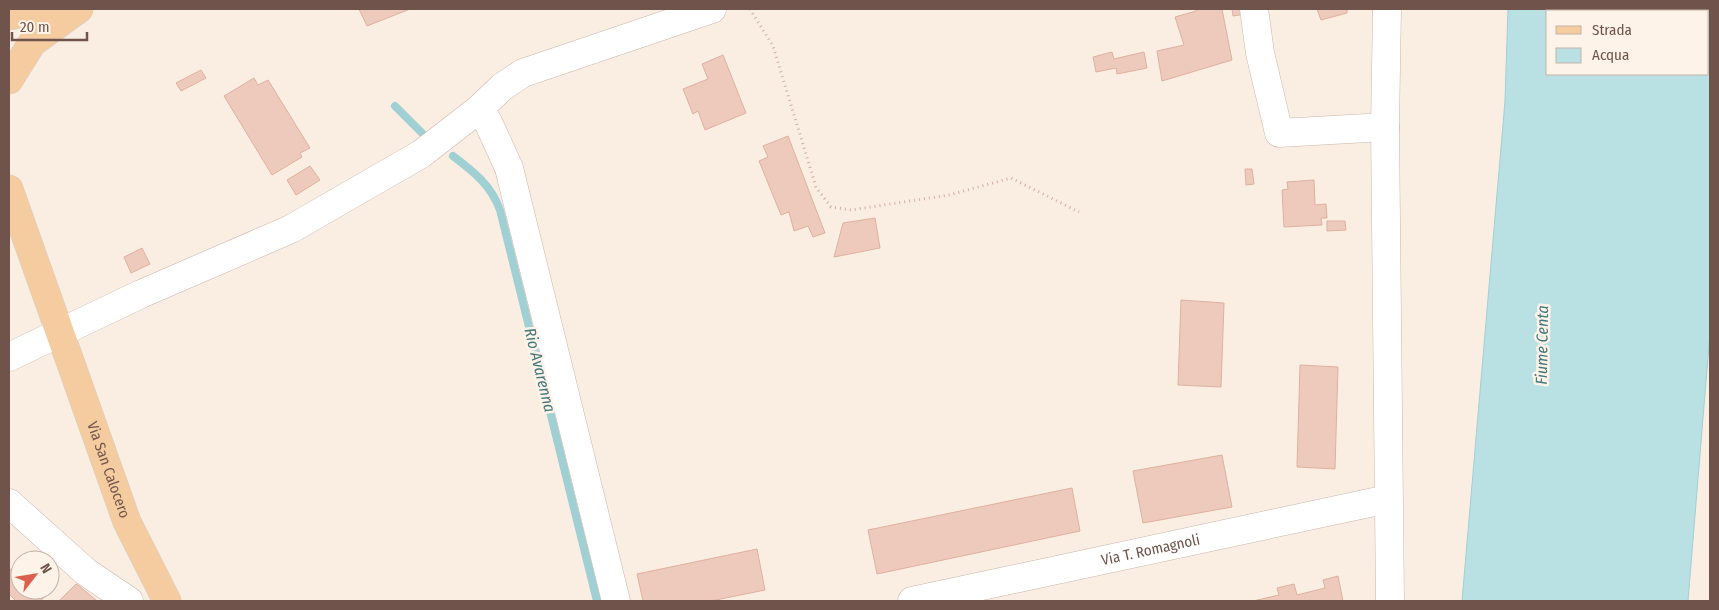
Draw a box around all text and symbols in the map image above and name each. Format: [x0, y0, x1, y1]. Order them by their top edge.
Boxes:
scale bar [12, 10, 88, 42]
legend [1546, 10, 1709, 75]
text: 20 m [20, 18, 50, 36]
text: Strada [1592, 21, 1632, 39]
text: Acqua [1592, 46, 1629, 64]
water label: Fiume Centa [1532, 305, 1552, 385]
water label: Rio Avarenna [520, 326, 560, 414]
street label: Via San Calocero [83, 419, 134, 521]
street label: Via T. Romagnoli [1100, 531, 1201, 569]
north arrow [10, 550, 60, 600]
text: N [36, 561, 55, 577]

